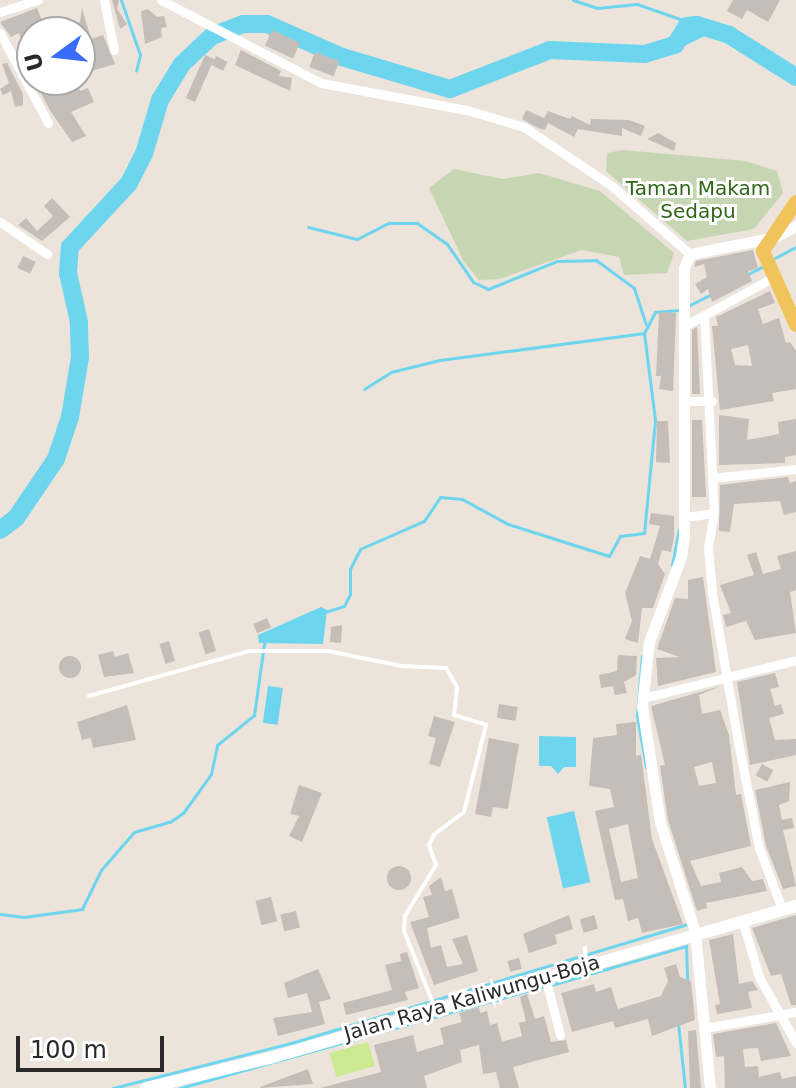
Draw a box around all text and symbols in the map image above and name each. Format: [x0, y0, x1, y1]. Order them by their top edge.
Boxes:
north arrow [16, 16, 96, 96]
text: U [20, 50, 49, 74]
park label: Taman Makam Sedapu [626, 176, 770, 223]
street label: Jalan Raya Kaliwungu-Boja [341, 950, 603, 1046]
scale bar [20, 1020, 168, 1070]
text: 100 m [30, 1036, 107, 1064]

